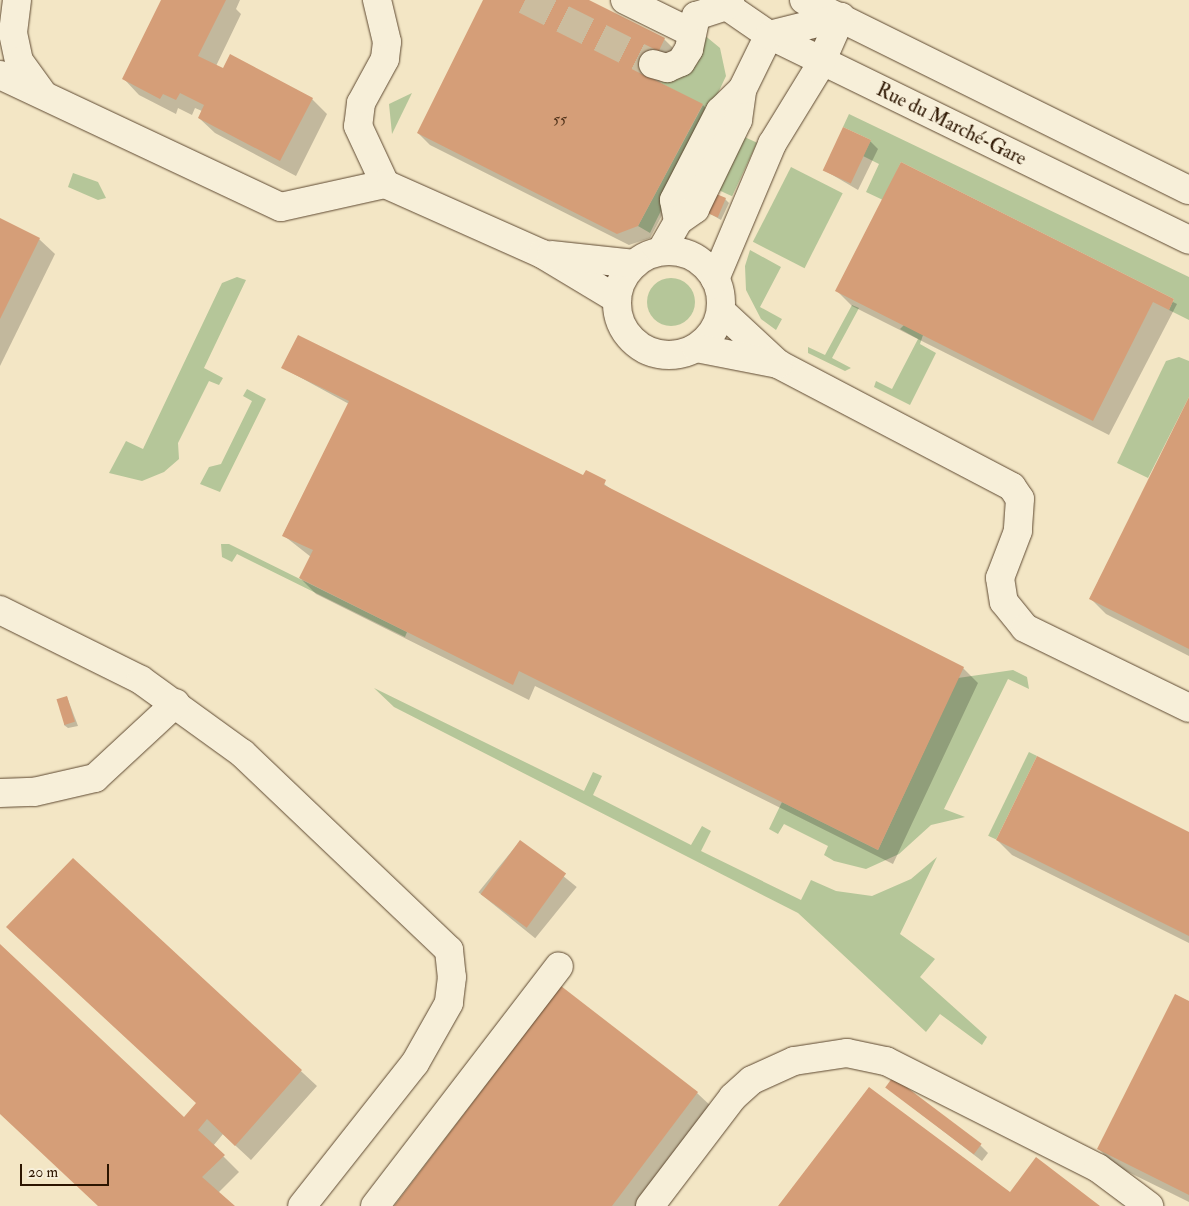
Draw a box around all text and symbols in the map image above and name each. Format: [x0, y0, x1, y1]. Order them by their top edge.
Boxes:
street label: Rue du Marché-Gare [872, 79, 1030, 171]
house number: 55 [553, 109, 567, 129]
scale bar [22, 1154, 111, 1186]
text: 20 m [28, 1163, 58, 1182]

